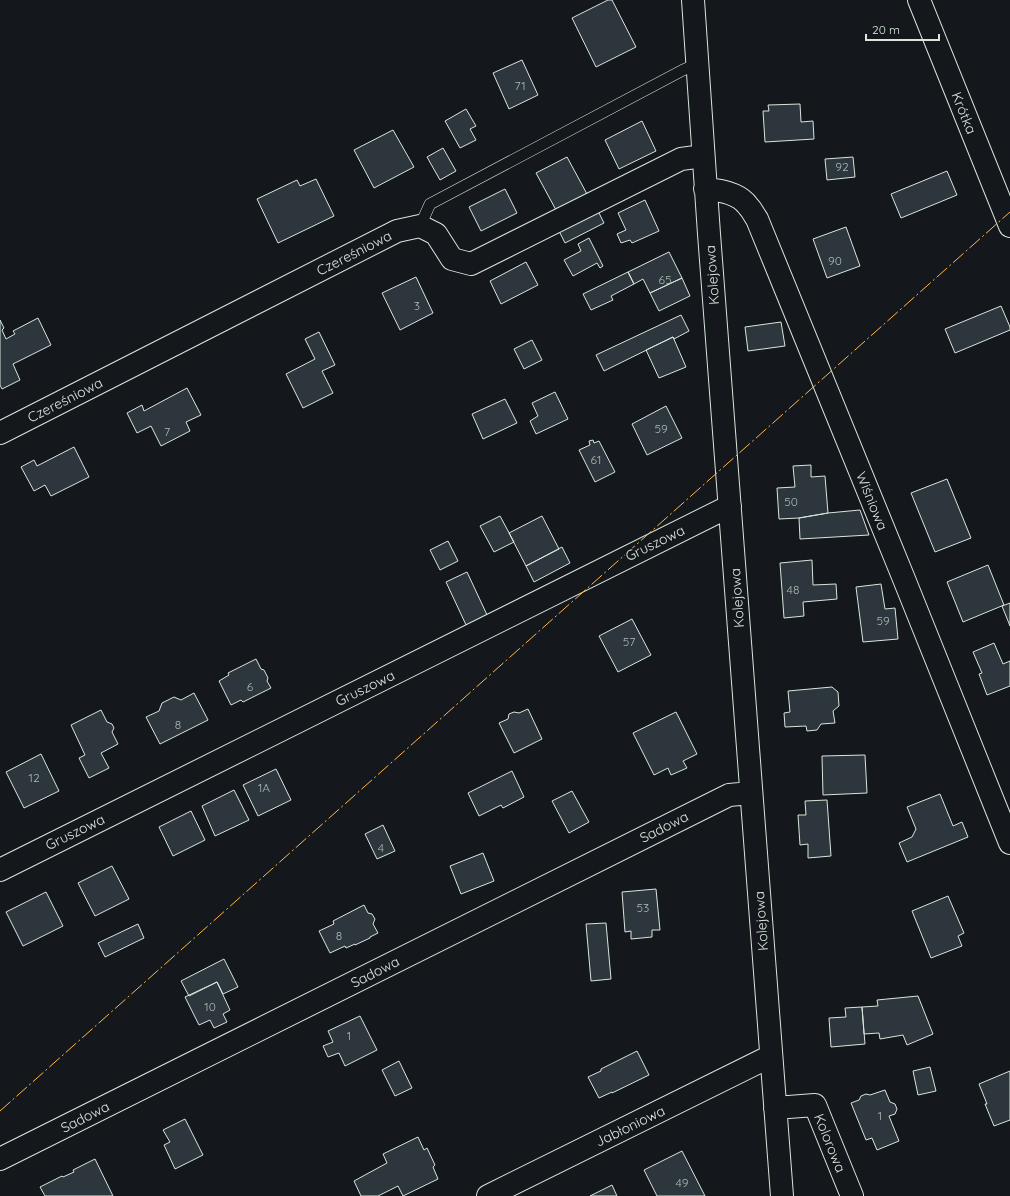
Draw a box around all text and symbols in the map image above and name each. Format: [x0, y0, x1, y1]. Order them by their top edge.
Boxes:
scale bar [866, 16, 939, 42]
text: 20 m [872, 22, 900, 37]
house number: 71 [514, 78, 526, 93]
street label: Krótka [947, 89, 981, 137]
house number: 92 [835, 159, 849, 174]
street label: Czereśniowa [313, 226, 395, 280]
street label: Kolejowa [701, 244, 723, 306]
house number: 90 [828, 253, 842, 268]
house number: 65 [659, 272, 672, 287]
house number: 3 [414, 298, 420, 313]
street label: Czereśniowa [24, 373, 106, 427]
house number: 59 [654, 421, 668, 436]
house number: 7 [164, 424, 170, 439]
house number: 61 [591, 452, 601, 467]
street label: Wiśniowa [852, 469, 892, 533]
house number: 50 [784, 494, 798, 509]
street label: Gruszowa [622, 521, 688, 565]
street label: Kolejowa [726, 567, 748, 629]
house number: 48 [787, 582, 799, 597]
house number: 59 [876, 613, 890, 628]
house number: 57 [623, 634, 635, 649]
street label: Gruszowa [332, 666, 398, 710]
house number: 6 [247, 679, 254, 694]
house number: 8 [175, 717, 181, 732]
house number: 12 [28, 770, 40, 785]
house number: 1A [258, 780, 270, 795]
street label: Sadowa [637, 807, 691, 847]
street label: Gruszowa [42, 810, 108, 854]
house number: 4 [378, 840, 384, 855]
street label: Kolejowa [750, 890, 772, 952]
house number: 53 [637, 900, 649, 915]
house number: 8 [336, 928, 342, 943]
street label: Sadowa [348, 952, 402, 992]
house number: 10 [204, 999, 216, 1014]
house number: 1 [347, 1028, 351, 1043]
street label: Sadowa [58, 1097, 112, 1137]
street label: Jabłoniowa [592, 1101, 668, 1151]
house number: 1 [878, 1108, 882, 1123]
street label: Kolorowa [810, 1111, 850, 1175]
house number: 49 [676, 1175, 689, 1190]

